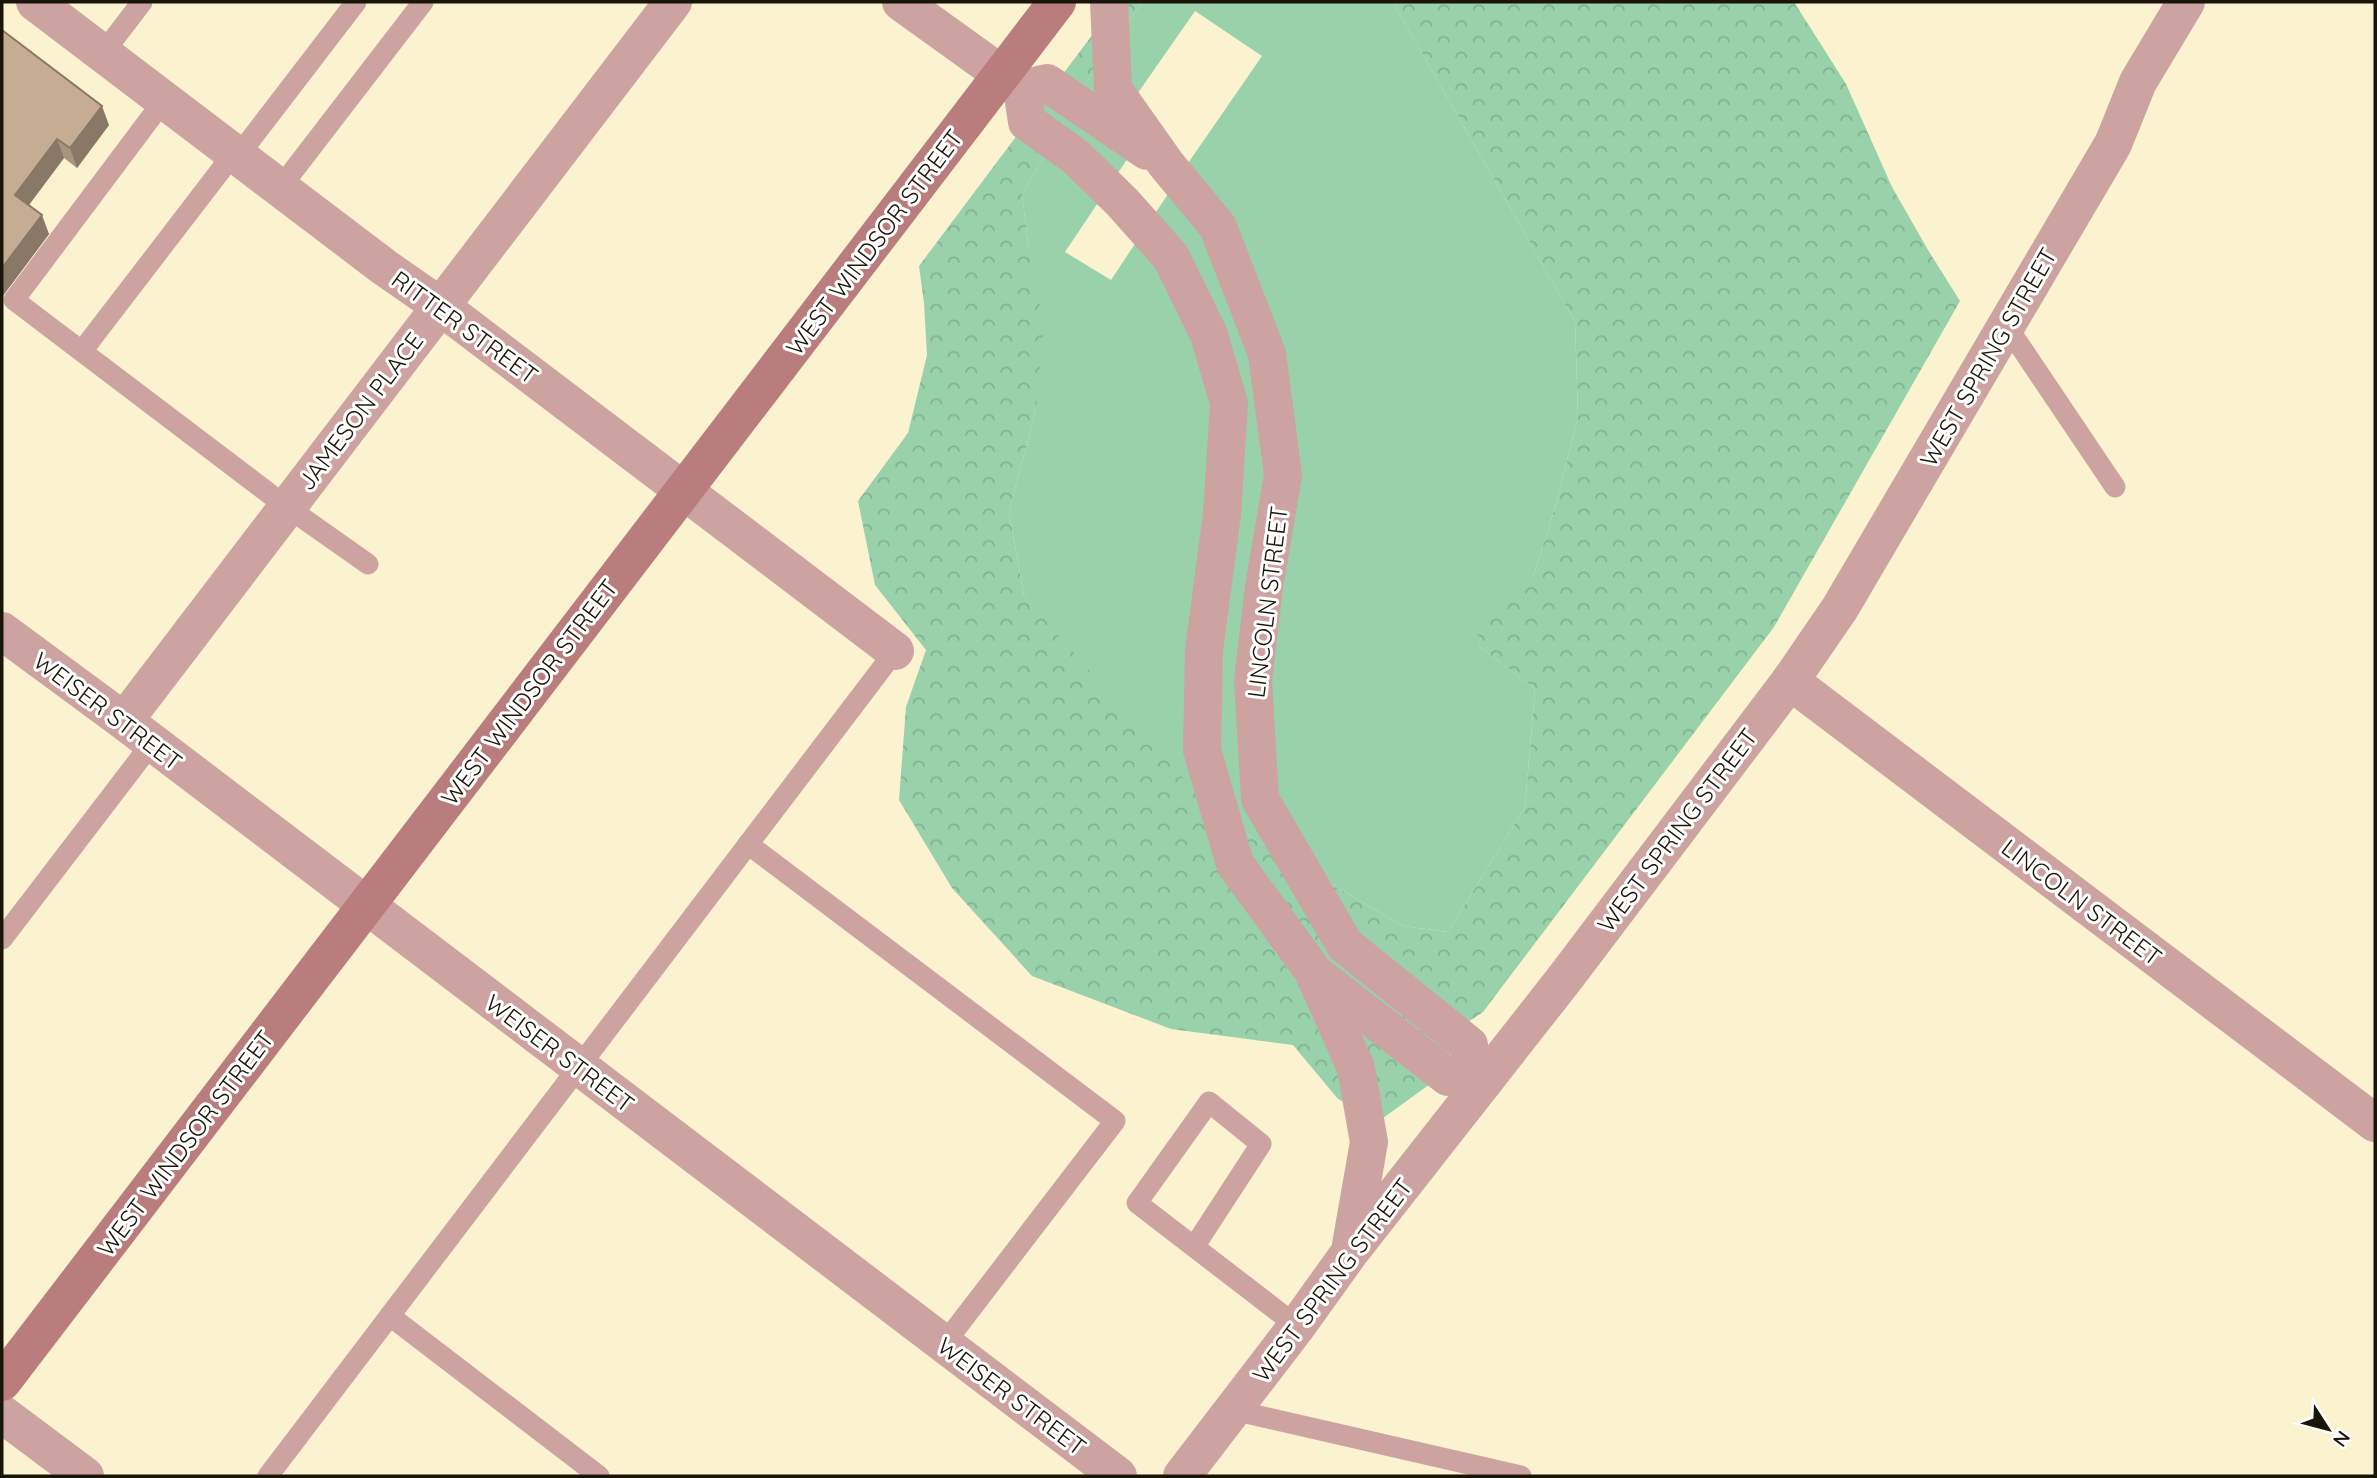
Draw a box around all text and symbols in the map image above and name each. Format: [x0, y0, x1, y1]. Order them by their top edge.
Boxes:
street label: WEST WINDSOR STREET [779, 123, 969, 361]
street label: WEST SPRING STREET [1913, 242, 2063, 472]
street label: RITTER STREET [386, 264, 544, 390]
street label: JAMESON PLACE [291, 326, 429, 496]
street label: LINCOLN STREET [1240, 504, 1294, 700]
street label: WEST WINDSOR STREET [434, 573, 624, 811]
street label: WEISER STREET [28, 645, 188, 777]
street label: WEST SPRING STREET [1590, 722, 1764, 938]
street label: LINCOLN STREET [1996, 832, 2168, 972]
street label: WEISER STREET [480, 987, 640, 1119]
street label: WEST WINDSOR STREET [90, 1024, 280, 1262]
street label: WEST SPRING STREET [1245, 1172, 1419, 1388]
street label: WEISER STREET [932, 1330, 1092, 1462]
north arrow [2293, 1394, 2363, 1464]
text: N [2328, 1426, 2356, 1452]

